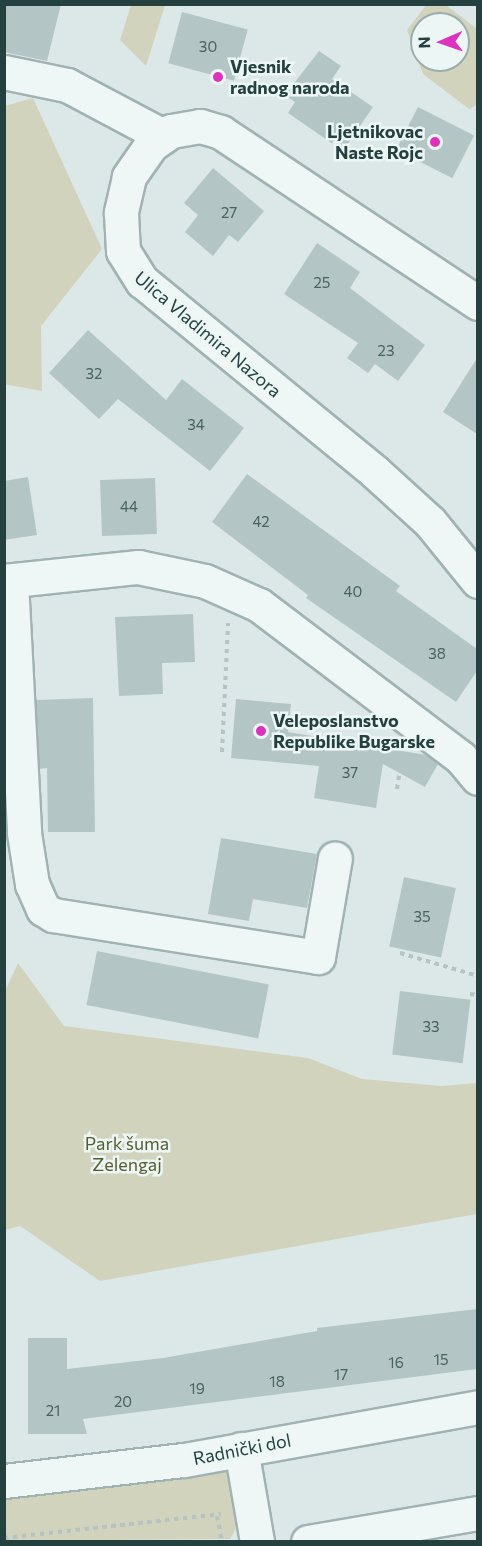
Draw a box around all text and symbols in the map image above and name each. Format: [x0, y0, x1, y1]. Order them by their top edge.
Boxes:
north arrow [410, 12, 470, 72]
text: N [414, 36, 433, 49]
house number: 30 [199, 38, 217, 56]
place label: Vjesnik radnog naroda [230, 56, 350, 98]
marker: Vjesnik radnog naroda [211, 70, 225, 84]
place label: Ljetnikovac Naste Rojc [327, 121, 423, 164]
marker: Ljetnikovac Naste Rojc [428, 135, 442, 149]
house number: 27 [221, 204, 237, 222]
street label: Ulica Vladimira Nazora [130, 266, 286, 402]
house number: 25 [314, 274, 330, 292]
house number: 23 [378, 342, 394, 360]
house number: 32 [86, 365, 102, 383]
house number: 34 [187, 416, 205, 434]
house number: 44 [120, 498, 138, 516]
house number: 42 [252, 513, 270, 531]
house number: 40 [344, 583, 362, 601]
house number: 38 [428, 645, 446, 663]
place label: Veleposlanstvo Republike Bugarske [273, 710, 435, 752]
marker: Veleposlanstvo Republike Bugarske [254, 724, 268, 738]
house number: 37 [342, 764, 358, 782]
house number: 35 [413, 908, 431, 926]
house number: 33 [422, 1018, 440, 1036]
park label: Park šuma Zelengaj [85, 1133, 169, 1176]
house number: 15 [433, 1351, 449, 1369]
house number: 16 [388, 1354, 404, 1372]
house number: 17 [334, 1366, 348, 1384]
house number: 18 [269, 1373, 285, 1391]
house number: 19 [189, 1380, 205, 1398]
house number: 20 [114, 1393, 132, 1411]
house number: 21 [46, 1402, 60, 1420]
street label: Radnički dol [191, 1429, 293, 1469]

